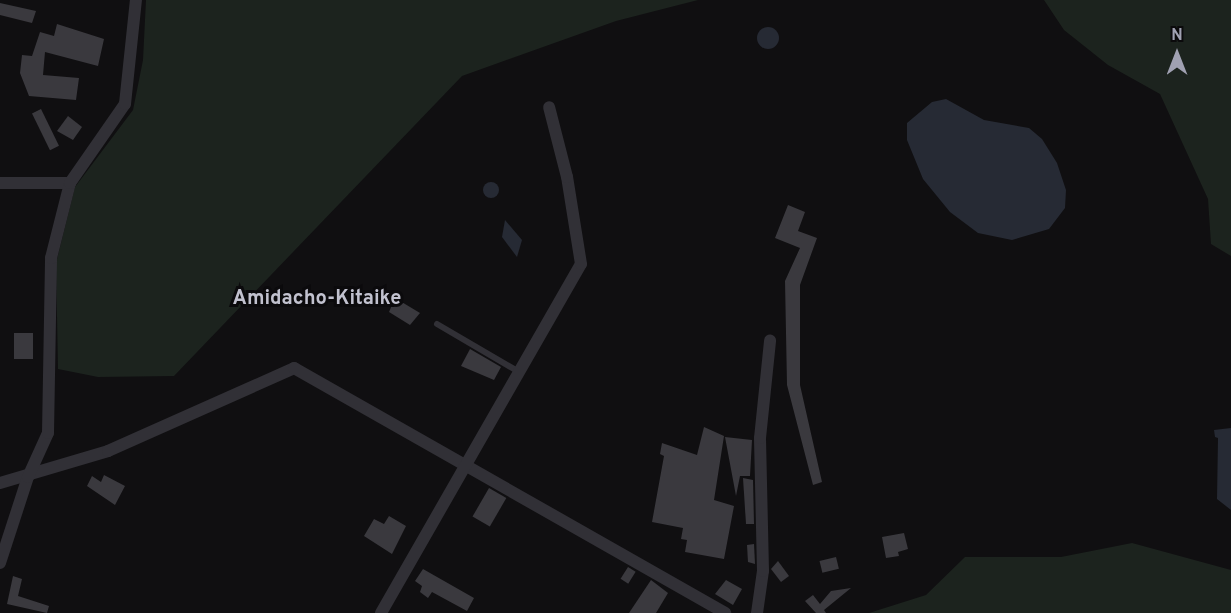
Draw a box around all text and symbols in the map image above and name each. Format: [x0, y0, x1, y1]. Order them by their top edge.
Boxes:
north arrow [1147, 24, 1207, 84]
text: N [1171, 26, 1183, 46]
district label: Amidacho-Kitaike [233, 287, 401, 311]

